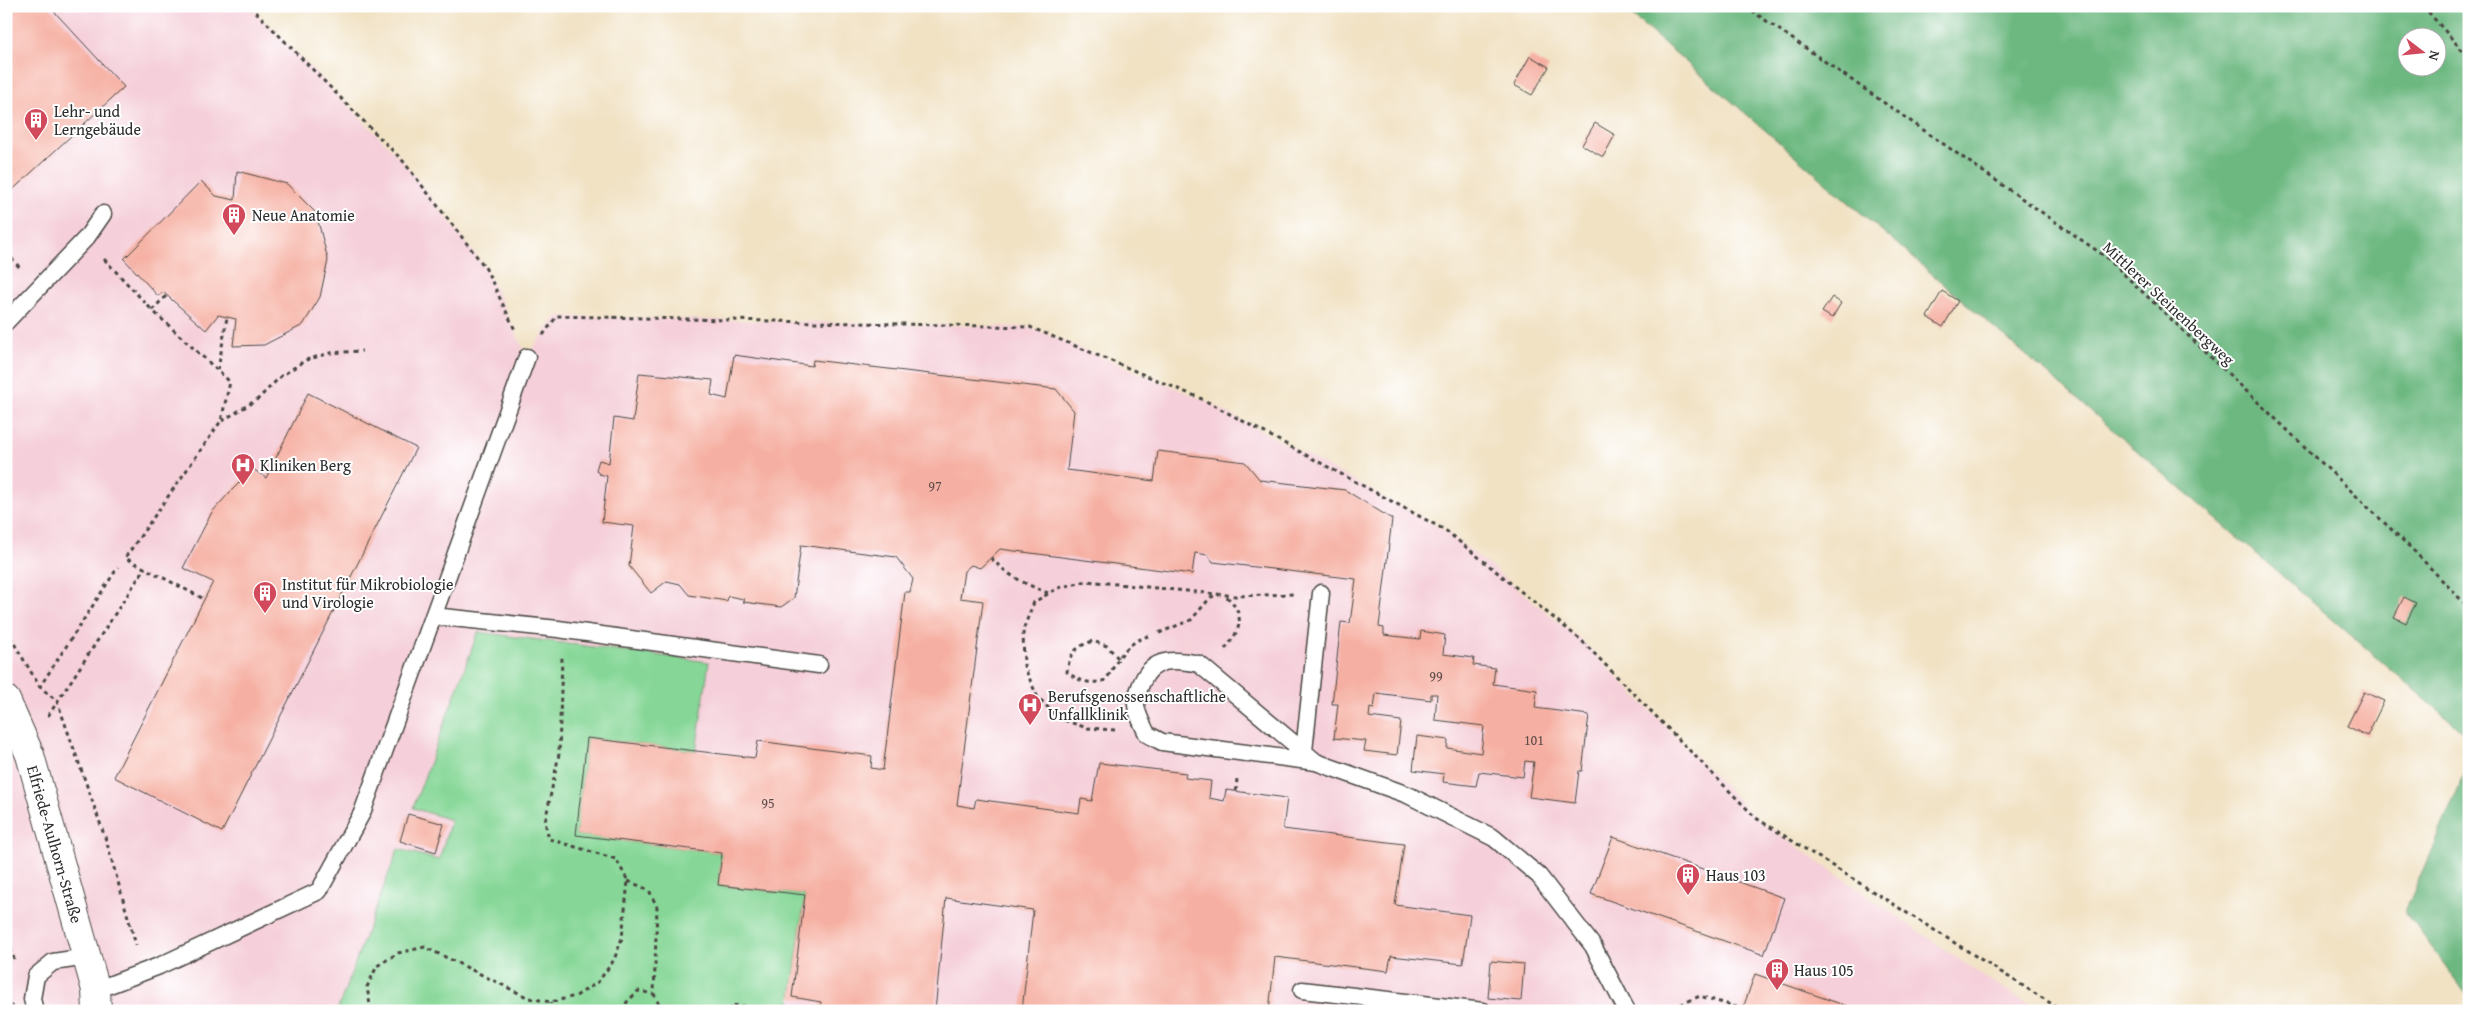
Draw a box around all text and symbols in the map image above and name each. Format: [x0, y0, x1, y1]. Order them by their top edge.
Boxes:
north arrow [2398, 28, 2448, 78]
text: N [2423, 48, 2445, 63]
place label: Lehr- und Lerngebäude [54, 99, 141, 141]
building icon: Lehr- und Lerngebäude [23, 107, 49, 141]
building icon: Neue Anatomie [221, 202, 247, 236]
place label: Neue Anatomie [252, 203, 355, 227]
street label: Mittlerer Steinenbergweg [2098, 235, 2240, 371]
hospital icon: Kliniken Berg [230, 452, 256, 486]
place label: Kliniken Berg [260, 453, 351, 477]
house number: 97 [928, 476, 942, 496]
place label: Institut für Mikrobiologie und Virologie [282, 572, 454, 614]
building icon: Institut für Mikrobiologie und Virologie [252, 580, 278, 614]
house number: 99 [1429, 666, 1443, 686]
place label: Berufsgenossenschaftliche Unfallklinik [1048, 684, 1226, 726]
hospital icon: Berufsgenossenschaftliche Unfallklinik [1017, 692, 1043, 726]
house number: 101 [1524, 730, 1544, 750]
street label: Elfriede-Aulhorn-Straße [21, 762, 89, 926]
house number: 95 [761, 793, 775, 813]
building icon: Haus 103 [1675, 862, 1701, 896]
place label: Haus 103 [1706, 863, 1766, 887]
building icon: Haus 105 [1764, 957, 1790, 991]
place label: Haus 105 [1794, 958, 1854, 982]

